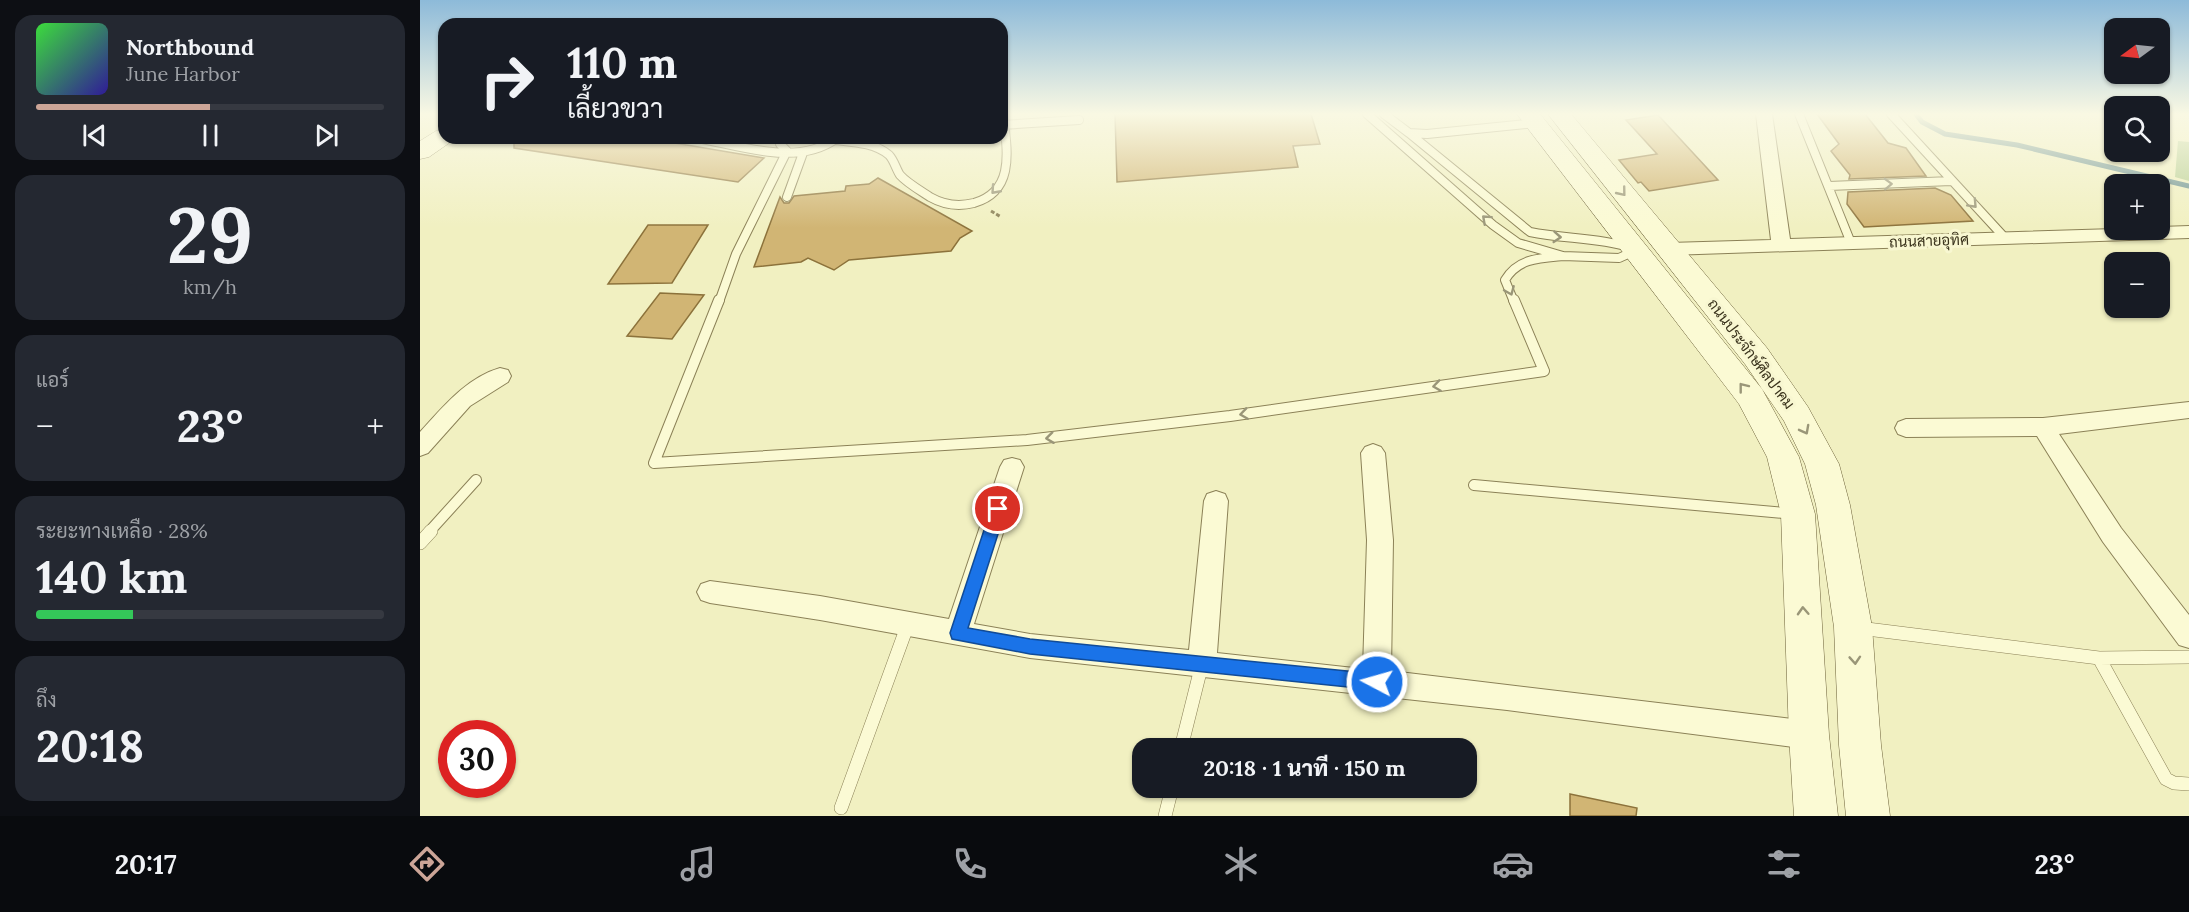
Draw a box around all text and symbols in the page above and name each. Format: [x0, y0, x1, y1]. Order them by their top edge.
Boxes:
north arrow [2104, 18, 2170, 84]
map controls [2104, 18, 2170, 318]
text: Northbound [126, 33, 254, 61]
text: 110 m [567, 36, 678, 90]
icon: right [468, 42, 546, 120]
text: June Harbor [126, 61, 240, 86]
text: เลี้ยวขวา [567, 91, 663, 125]
button: search [2104, 96, 2170, 162]
icon: previous [78, 119, 111, 152]
icon: pause [194, 119, 227, 152]
icon: next [310, 119, 343, 152]
button: + [2104, 174, 2170, 240]
one-way arrow [1883, 177, 1892, 190]
one-way arrow [992, 184, 1003, 195]
text: 29 [167, 185, 253, 284]
one-way arrow [1615, 185, 1626, 196]
one-way arrow [1965, 197, 1976, 208]
one-way arrow [1482, 215, 1493, 226]
one-way arrow [1553, 230, 1562, 243]
street label: ถนนสายอุทิศ [1889, 230, 1969, 253]
button: − [2104, 252, 2170, 318]
text: km/h [183, 274, 237, 299]
one-way arrow [1503, 285, 1515, 296]
street label: ถนนประจักษ์ศิลปาคม [1704, 295, 1799, 413]
text: แอร์ [36, 367, 69, 392]
one-way arrow [1432, 380, 1442, 392]
one-way arrow [1739, 382, 1750, 393]
text: 23° [177, 397, 243, 454]
text: − [36, 405, 54, 447]
text: + [366, 405, 384, 447]
one-way arrow [1239, 408, 1249, 420]
one-way arrow [1798, 424, 1809, 434]
one-way arrow [1046, 431, 1055, 443]
pin [972, 483, 1023, 534]
icon: arrive [981, 492, 1014, 525]
text: ระยะทางเหลือ · 28% [36, 518, 208, 543]
text: 140 km [36, 548, 187, 605]
one-way arrow [1796, 606, 1809, 615]
position arrow [1345, 650, 1409, 714]
one-way arrow [1848, 655, 1861, 664]
text: ถึง [36, 687, 57, 712]
text: 20:18 [36, 717, 144, 774]
speed limit sign: 30 [438, 720, 516, 798]
text: 20:18 · 1 นาที · 150 m [1203, 754, 1406, 782]
icon: directions [406, 843, 448, 885]
icon: music [677, 843, 719, 885]
icon: phone [949, 843, 991, 885]
icon: climate [1220, 843, 1262, 885]
icon: car [1492, 843, 1534, 885]
icon: filters [1763, 843, 1805, 885]
text: 20:17 [115, 847, 177, 881]
text: 23° [2034, 847, 2074, 881]

